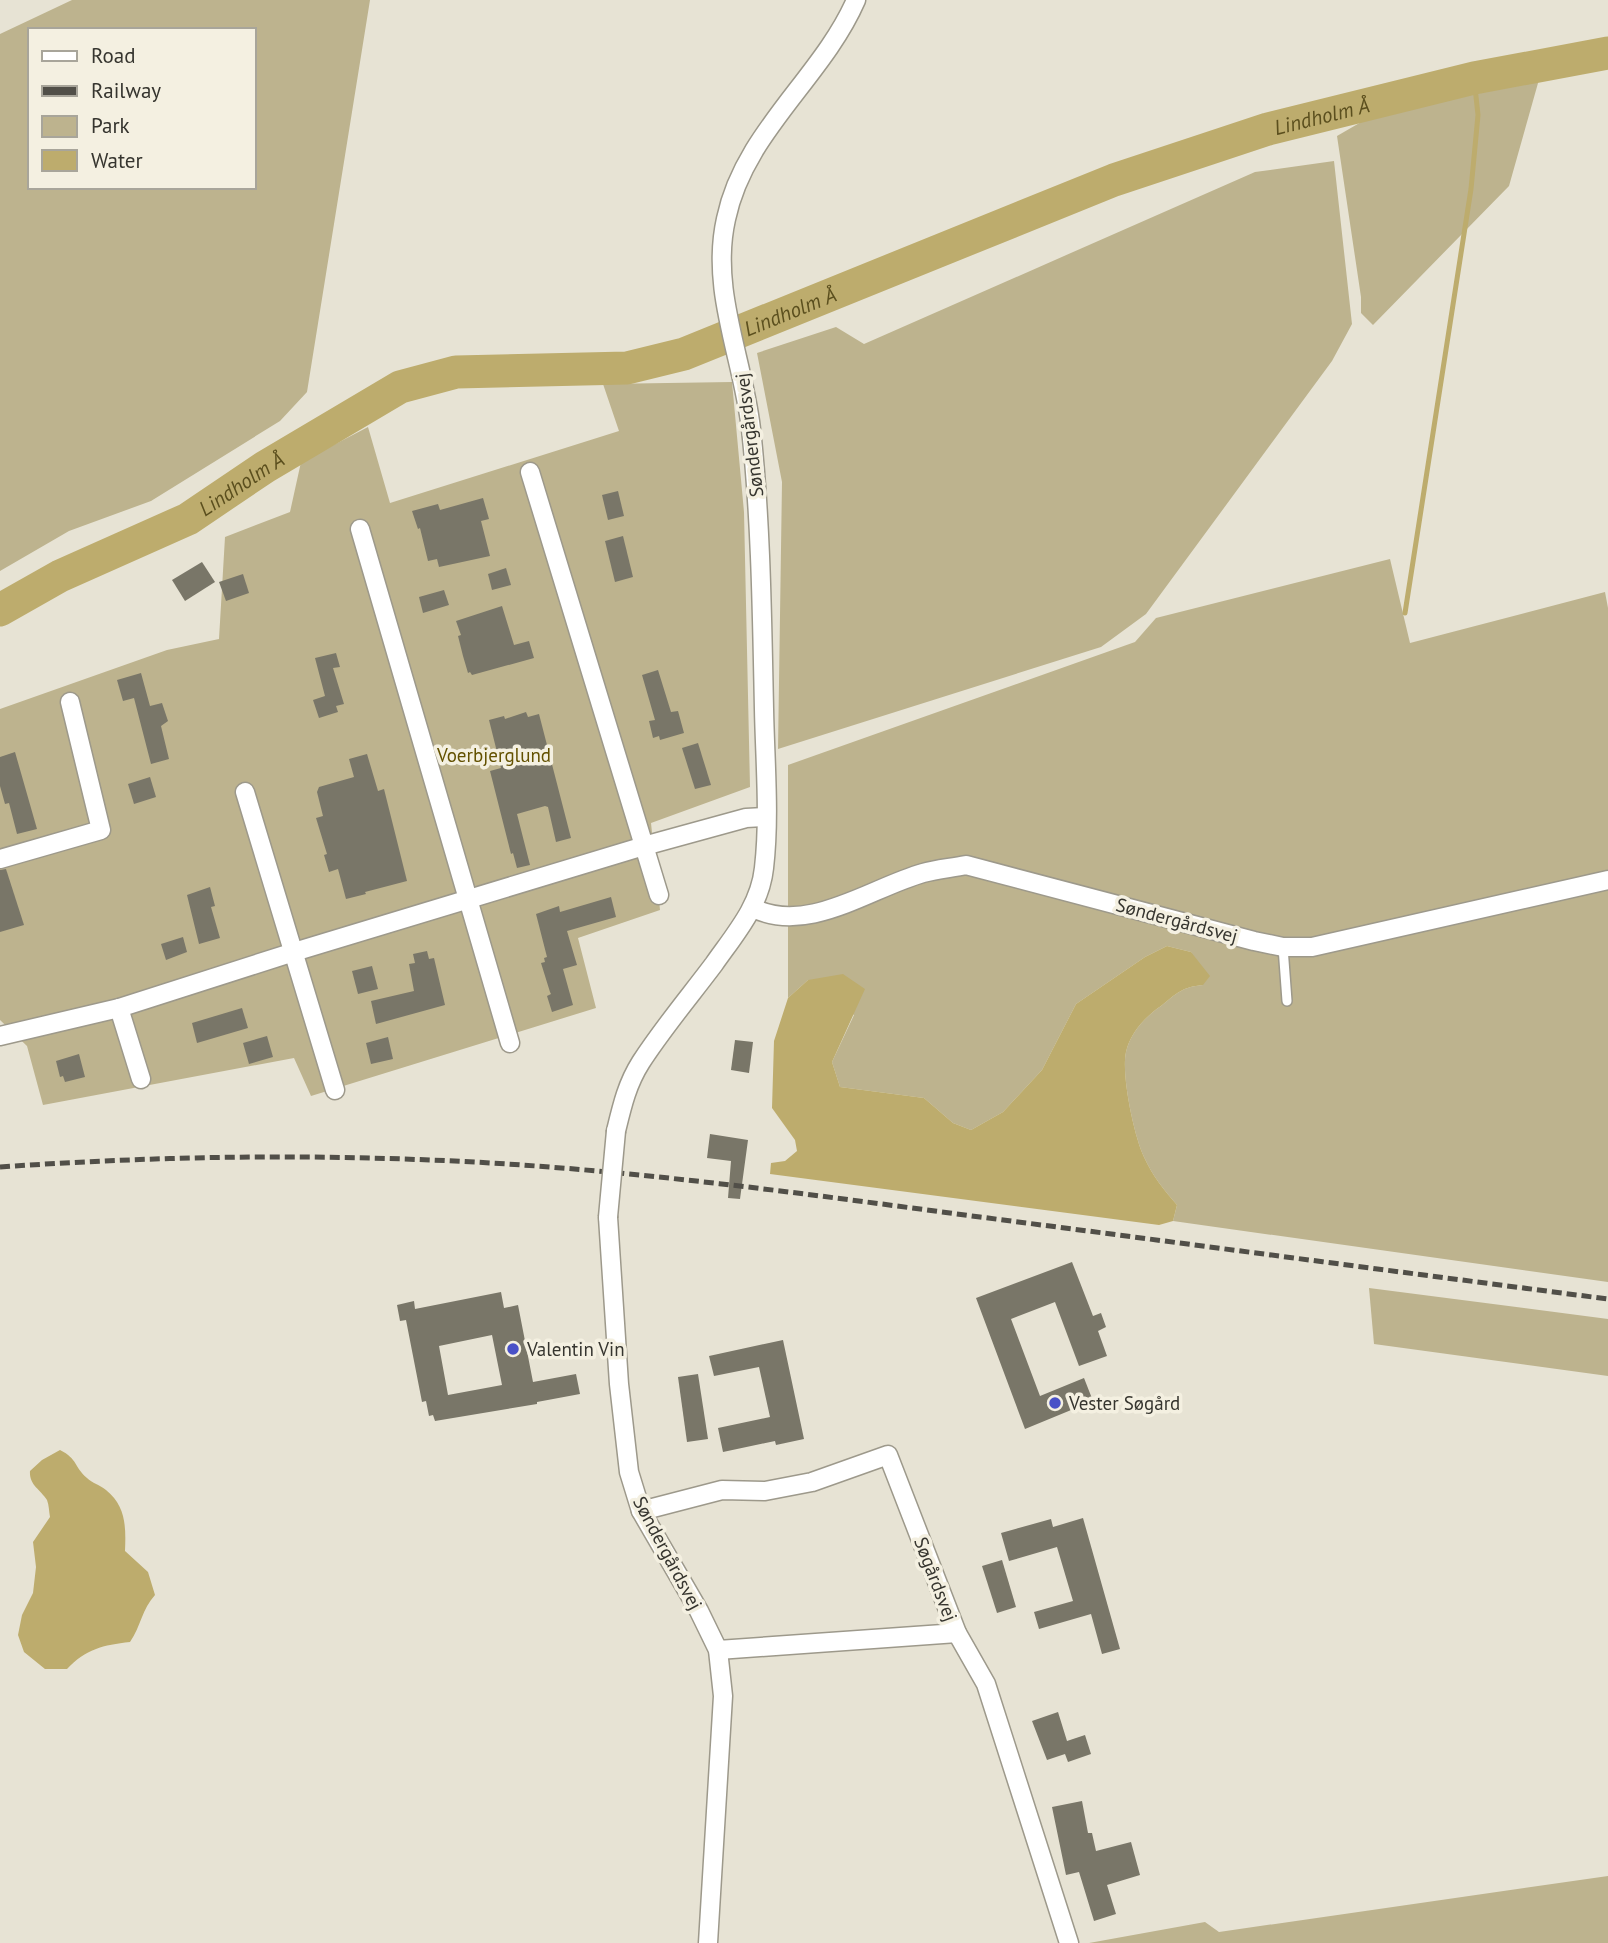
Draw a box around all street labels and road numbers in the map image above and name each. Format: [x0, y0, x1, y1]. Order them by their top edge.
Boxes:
street label: Søndergårdsvej [729, 372, 769, 498]
street label: Søndergårdsvej [1114, 892, 1240, 948]
street label: Søndergårdsvej [628, 1492, 708, 1614]
street label: Søgårdsvej [909, 1533, 963, 1625]

